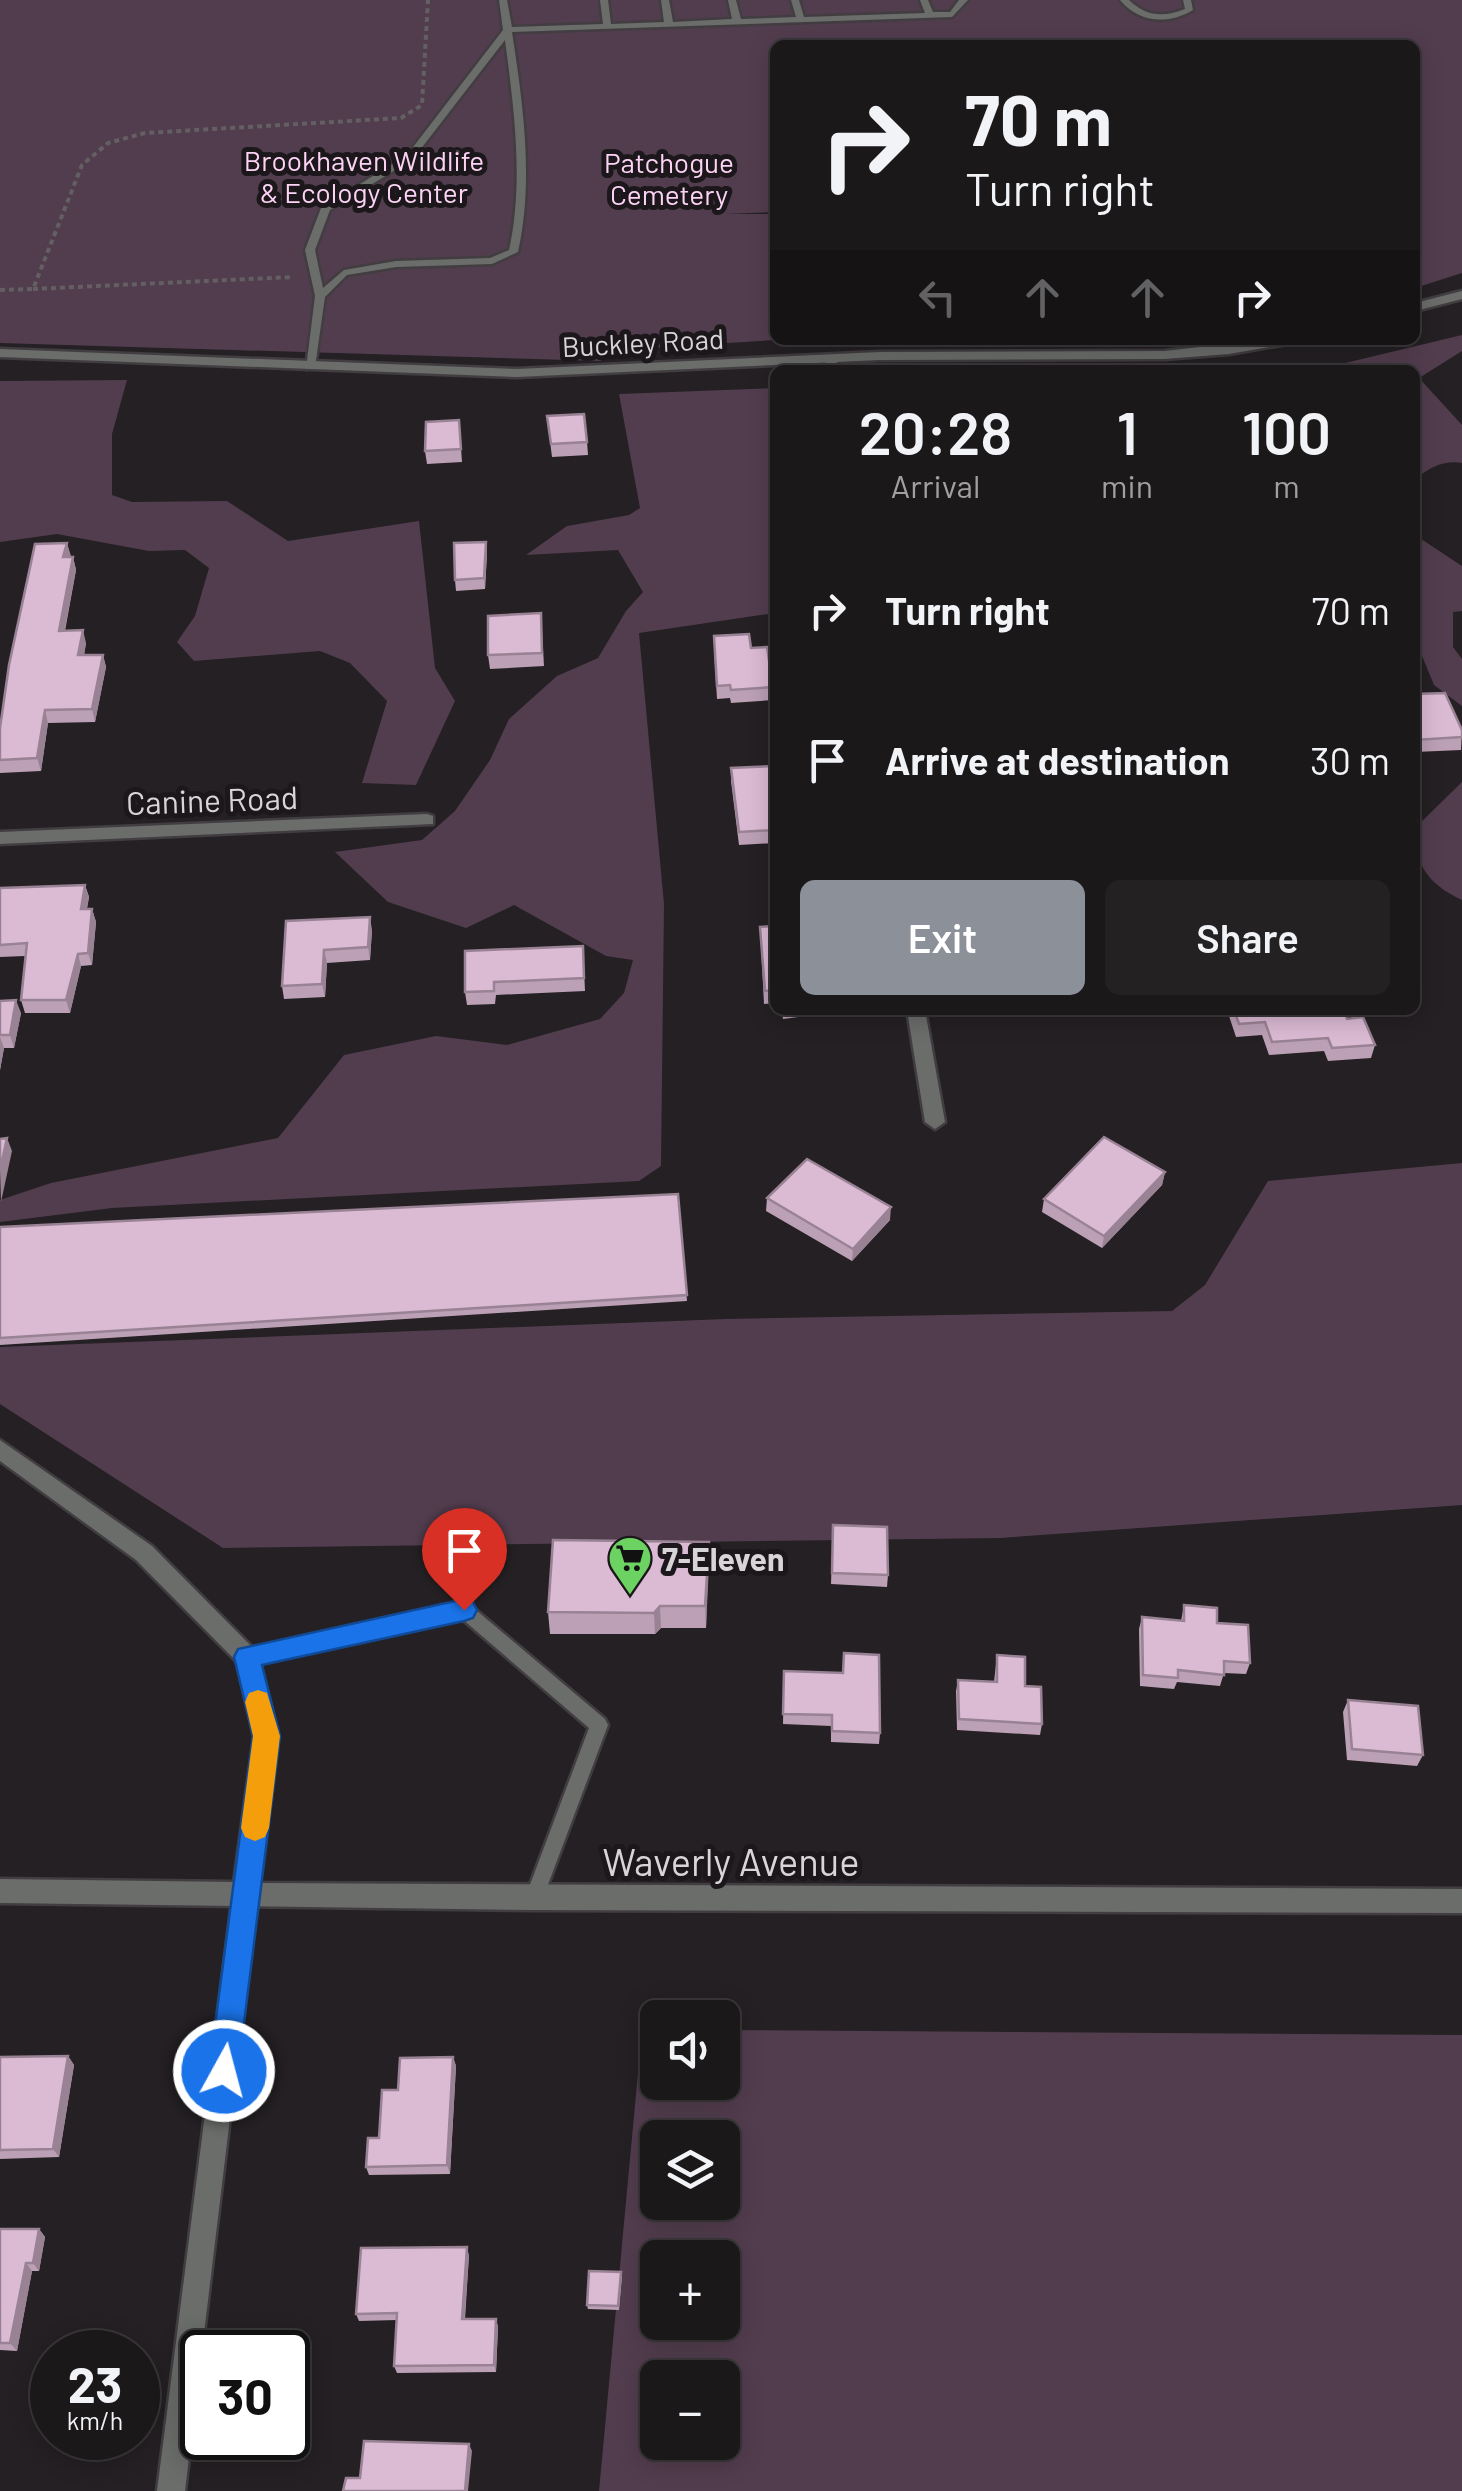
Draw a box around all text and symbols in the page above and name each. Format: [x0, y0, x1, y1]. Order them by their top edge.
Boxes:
text: 70 m [965, 76, 1112, 160]
icon: right [800, 80, 930, 210]
park label: Brookhaven Wildlife & Ecology Center [244, 143, 484, 209]
park label: Patchogue Cemetery [604, 145, 734, 211]
text: Turn right [965, 161, 1155, 215]
icon: left [910, 270, 965, 325]
icon: ahead [1015, 270, 1070, 325]
icon: ahead [1120, 270, 1175, 325]
icon: right [1225, 270, 1280, 325]
street label: Buckley Road [561, 321, 725, 363]
text: 20:28 [859, 395, 1012, 467]
text: 1 [1116, 395, 1138, 467]
text: 100 [1242, 395, 1331, 467]
text: Arrival [891, 466, 980, 504]
text: min [1101, 466, 1153, 504]
text: m [1273, 466, 1300, 504]
icon: right [800, 583, 855, 638]
text: Turn right [885, 587, 1050, 633]
text: 70 m [1312, 587, 1390, 633]
icon: arrive [800, 733, 855, 788]
text: Arrive at destination [885, 737, 1230, 783]
text: 30 m [1310, 737, 1390, 783]
street label: Canine Road [125, 777, 299, 821]
button: Exit [800, 880, 1085, 995]
button: Share [1105, 880, 1390, 995]
pin [422, 1508, 507, 1611]
icon: arrive [437, 1523, 492, 1578]
supermarket icon: 7-Eleven [607, 1535, 653, 1596]
place label: 7-Eleven [662, 1539, 785, 1577]
street label: Waverly Avenue [603, 1838, 859, 1884]
map controls [640, 2000, 740, 2460]
button: sound [640, 2000, 740, 2100]
position arrow [172, 2019, 276, 2123]
button: layers [640, 2120, 740, 2220]
button: + [640, 2240, 740, 2340]
speed limit sign: 30 [180, 2330, 310, 2460]
text: 23 [68, 2353, 122, 2413]
button: − [640, 2360, 740, 2460]
text: km/h [67, 2405, 123, 2435]

